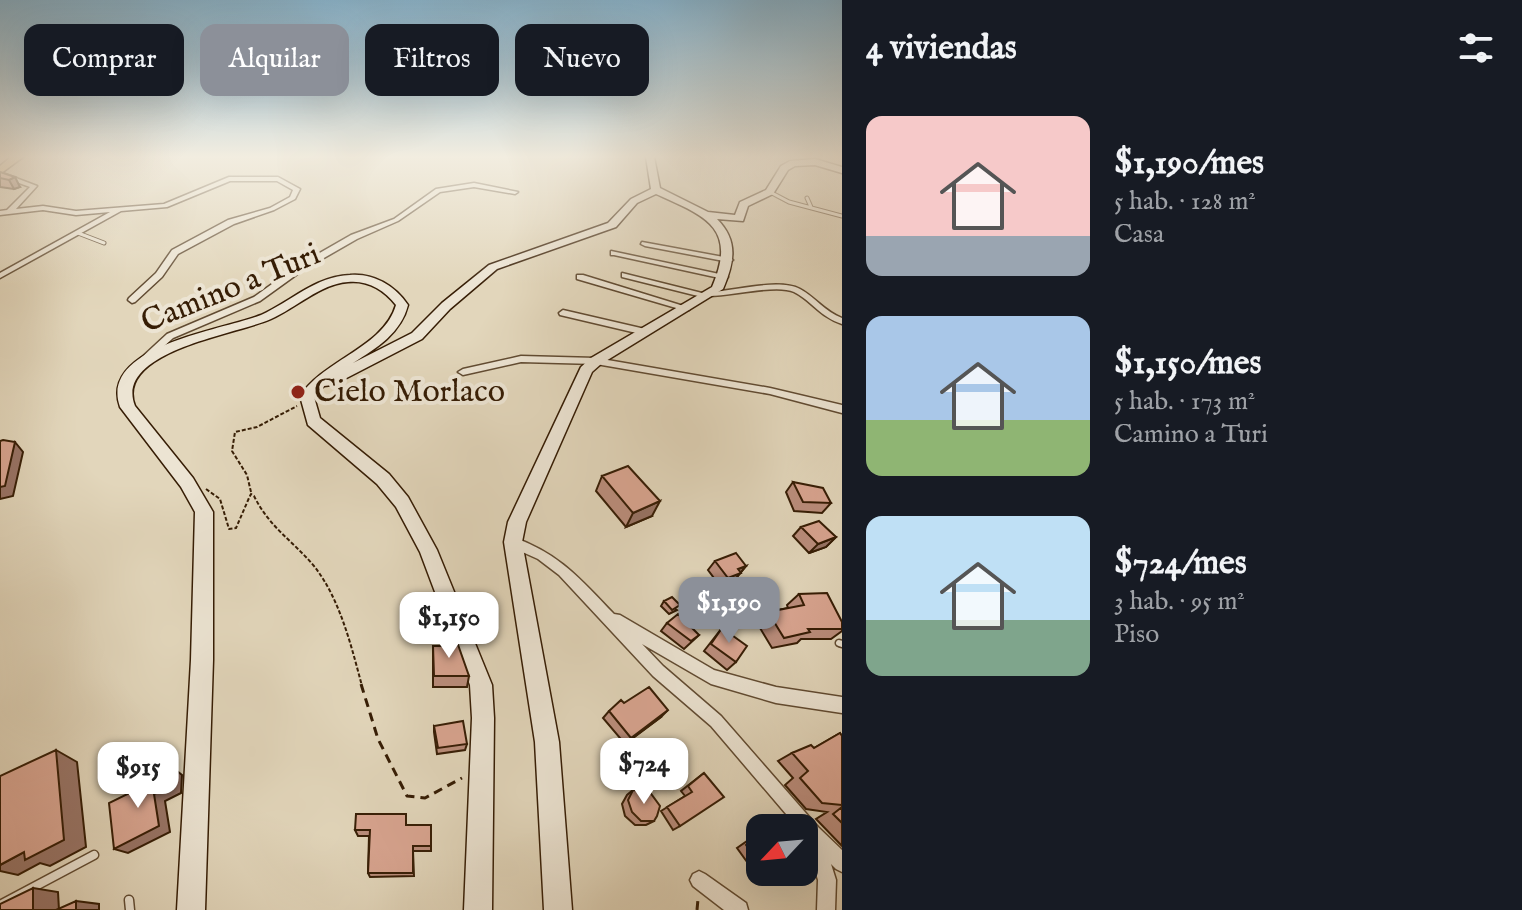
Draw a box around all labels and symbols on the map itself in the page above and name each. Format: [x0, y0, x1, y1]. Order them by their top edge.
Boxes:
street label: Camino a Turi [135, 234, 327, 344]
place label: Cielo Morlaco [314, 372, 505, 413]
marker: Cielo Morlaco [289, 383, 307, 401]
pin: $1,190 [664, 577, 794, 645]
pin: $1,150 [384, 592, 514, 660]
pin: $724 [597, 738, 691, 806]
pin: $915 [91, 742, 185, 810]
north arrow [746, 814, 818, 886]

